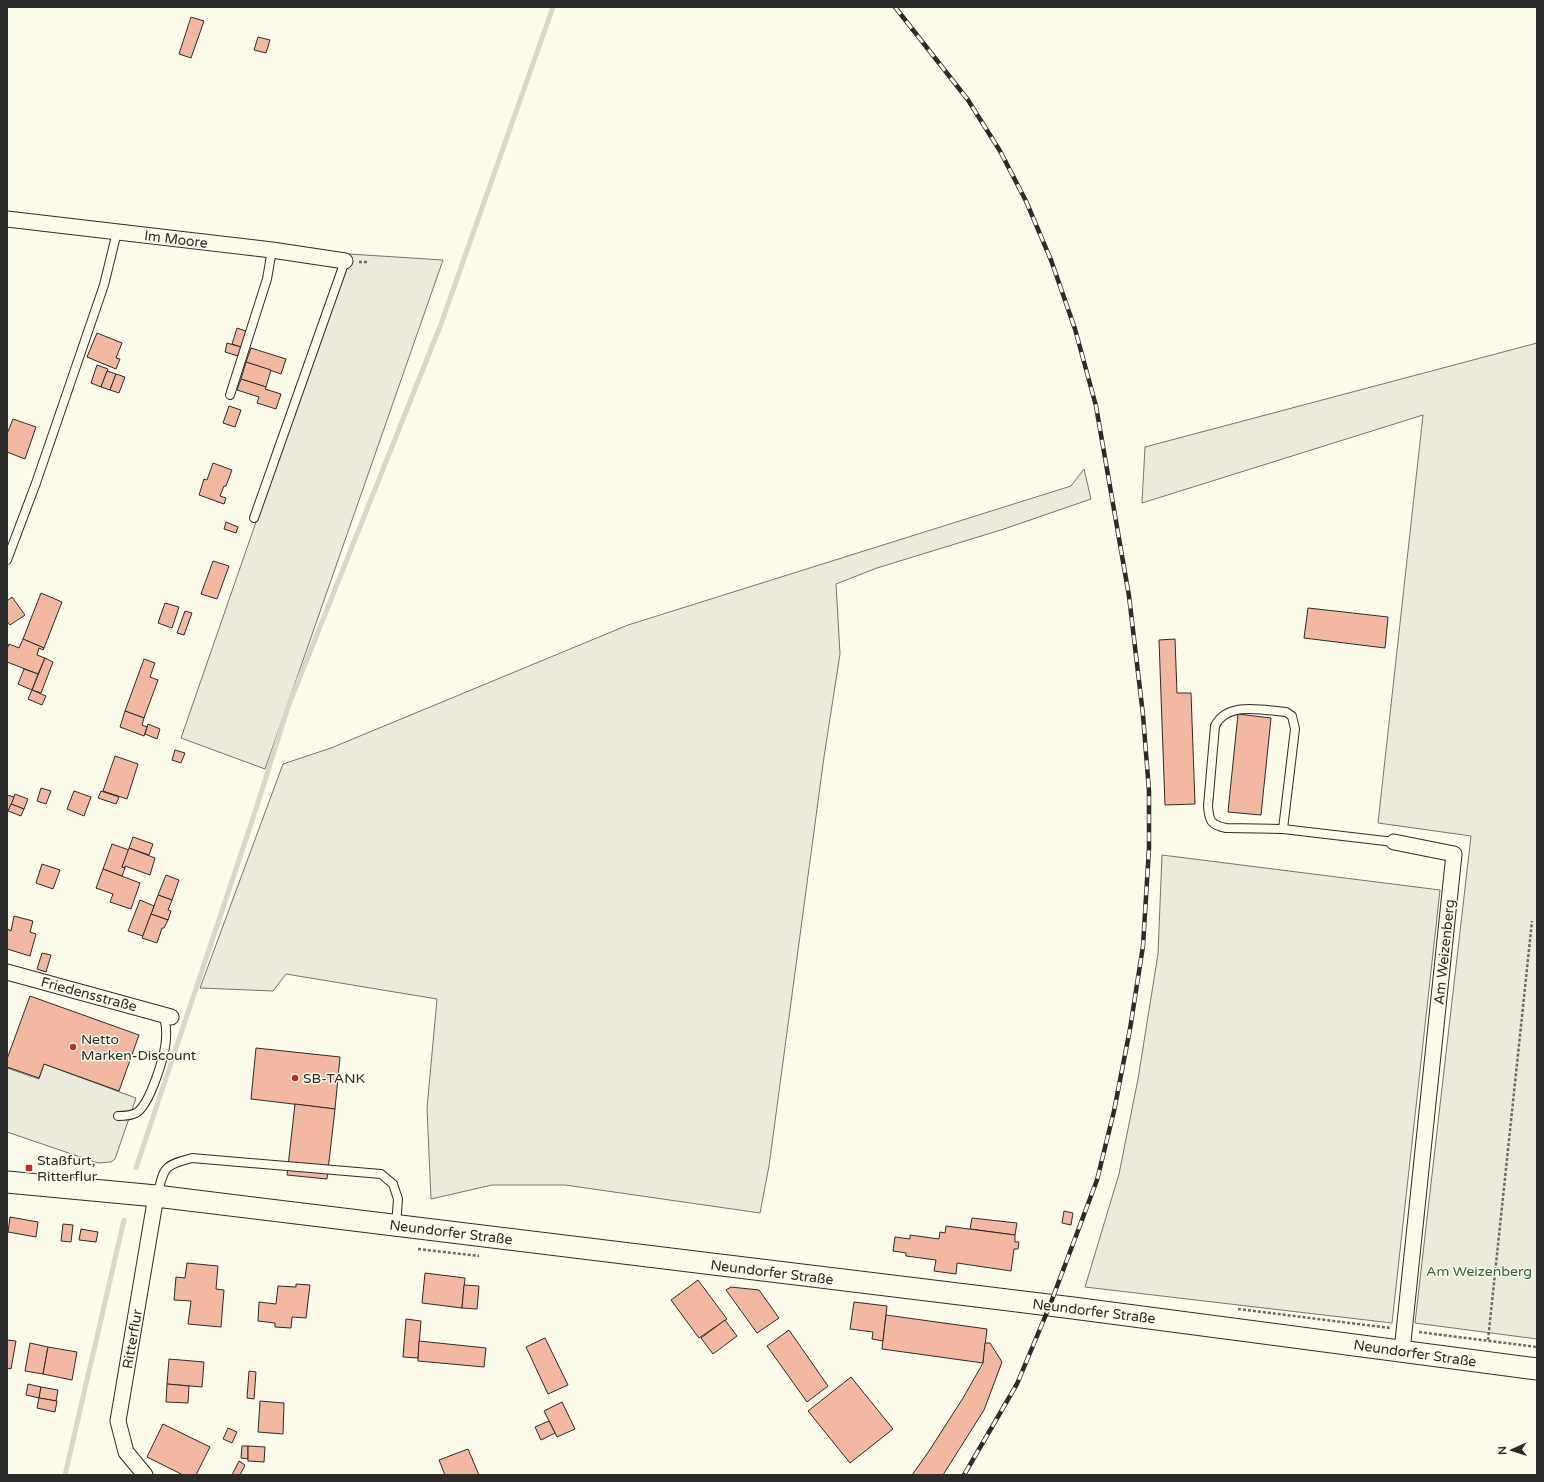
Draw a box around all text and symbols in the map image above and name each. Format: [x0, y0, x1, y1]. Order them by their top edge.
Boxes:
street label: Im Moore [143, 227, 209, 252]
street label: Am Weizenberg [1431, 898, 1458, 1006]
street label: Friedensstraße [39, 974, 139, 1015]
place label: Netto Marken-Discount [81, 1031, 197, 1064]
marker: Netto Marken-Discount [68, 1042, 78, 1052]
place label: SB-TANK [303, 1070, 365, 1087]
marker: SB-TANK [290, 1073, 300, 1083]
place label: Staßfurt, Ritterflur [37, 1152, 98, 1185]
marker: Staßfurt, Ritterflur [24, 1163, 34, 1173]
street label: Neundorfer Straße [388, 1217, 514, 1248]
street label: Neundorfer Straße [709, 1257, 835, 1288]
park label: Am Weizenberg [1426, 1263, 1532, 1280]
street label: Neundorfer Straße [1031, 1296, 1157, 1327]
street label: Ritterflur [119, 1307, 146, 1370]
street label: Neundorfer Straße [1352, 1336, 1478, 1371]
north arrow [1492, 1430, 1532, 1470]
text: N [1496, 1446, 1509, 1455]

